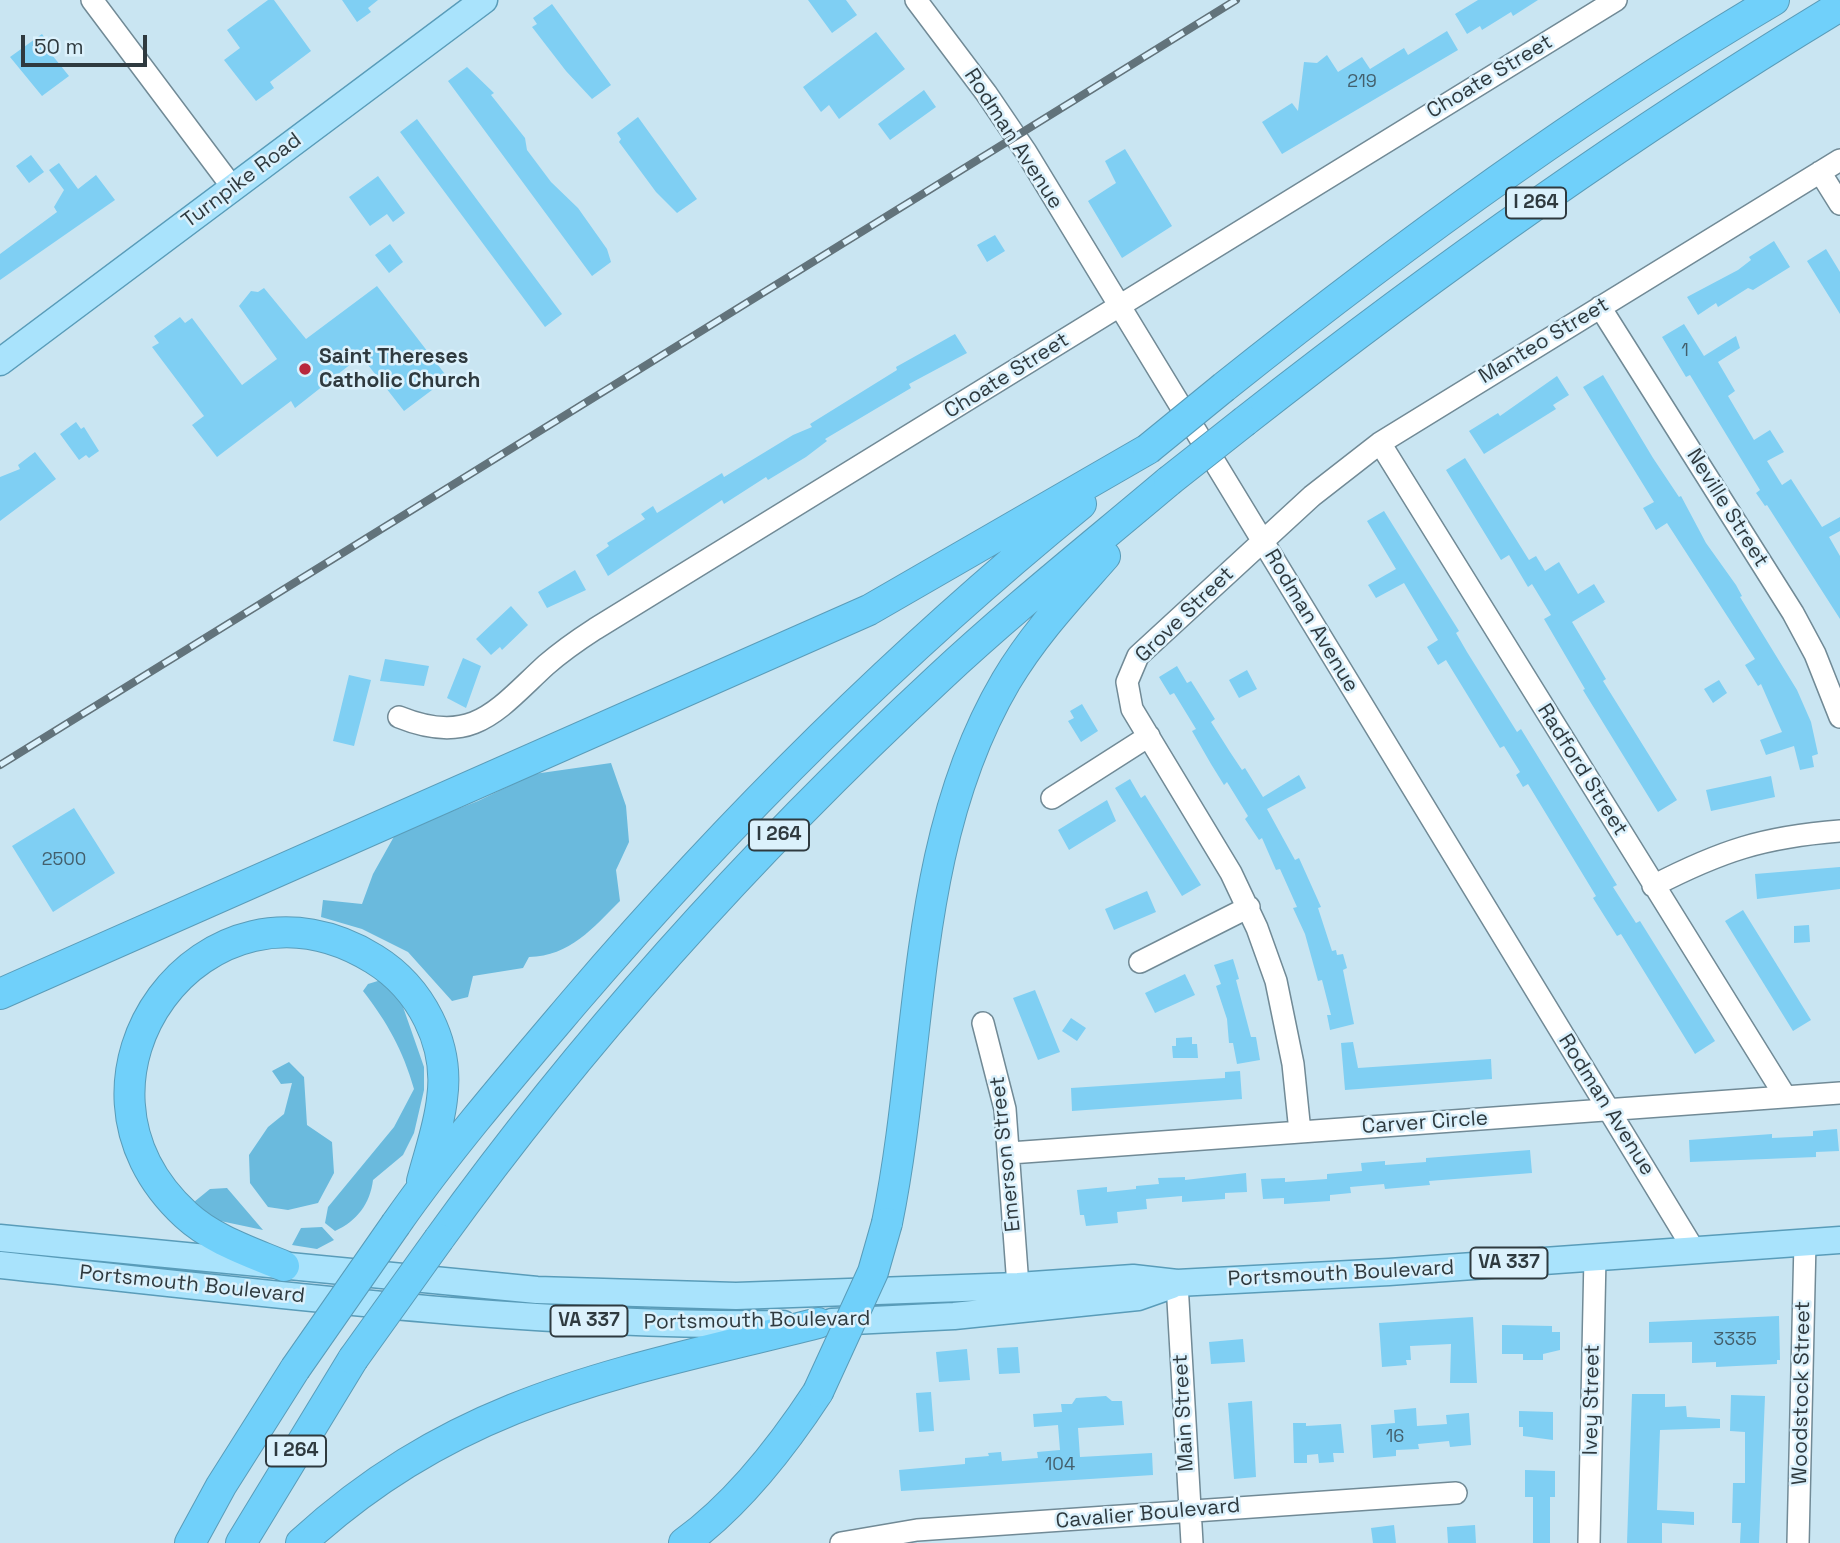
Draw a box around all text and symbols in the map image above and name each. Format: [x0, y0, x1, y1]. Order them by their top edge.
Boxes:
scale bar [24, 21, 150, 65]
street label: Choate Street [1423, 30, 1557, 124]
text: 50 m [34, 33, 84, 60]
street label: Rodman Avenue [958, 64, 1068, 214]
house number: 219 [1347, 71, 1377, 93]
street label: Turnpike Road [177, 128, 307, 234]
road number: I 264 [1506, 188, 1566, 218]
street label: Manteo Street [1474, 292, 1614, 390]
street label: Choate Street [940, 328, 1074, 424]
house number: 1 [1681, 340, 1689, 362]
place label: Saint Thereses Catholic Church [319, 344, 480, 394]
marker: Saint Thereses Catholic Church [297, 361, 313, 377]
street label: Neville Street [1681, 444, 1773, 572]
street label: Rodman Avenue [1258, 545, 1364, 697]
street label: Grove Street [1131, 562, 1239, 668]
street label: Radford Street [1531, 699, 1633, 841]
road number: I 264 [749, 820, 809, 850]
house number: 2500 [42, 849, 86, 871]
street label: Rodman Avenue [1552, 1029, 1660, 1181]
street label: Emerson Street [985, 1075, 1027, 1233]
street label: Carver Circle [1361, 1106, 1489, 1140]
road number: VA 337 [1470, 1247, 1548, 1278]
street label: Portsmouth Boulevard [1227, 1255, 1455, 1293]
street label: Portsmouth Boulevard [78, 1261, 306, 1309]
street label: Woodstock Street [1788, 1301, 1816, 1485]
road number: VA 337 [550, 1306, 628, 1336]
street label: Portsmouth Boulevard [643, 1306, 871, 1336]
house number: 3335 [1713, 1329, 1757, 1351]
street label: Ivey Street [1578, 1344, 1606, 1456]
street label: Main Street [1168, 1354, 1200, 1472]
house number: 16 [1386, 1426, 1404, 1448]
road number: I 264 [266, 1436, 326, 1466]
house number: 104 [1045, 1454, 1075, 1476]
street label: Cavalier Boulevard [1055, 1493, 1241, 1535]

